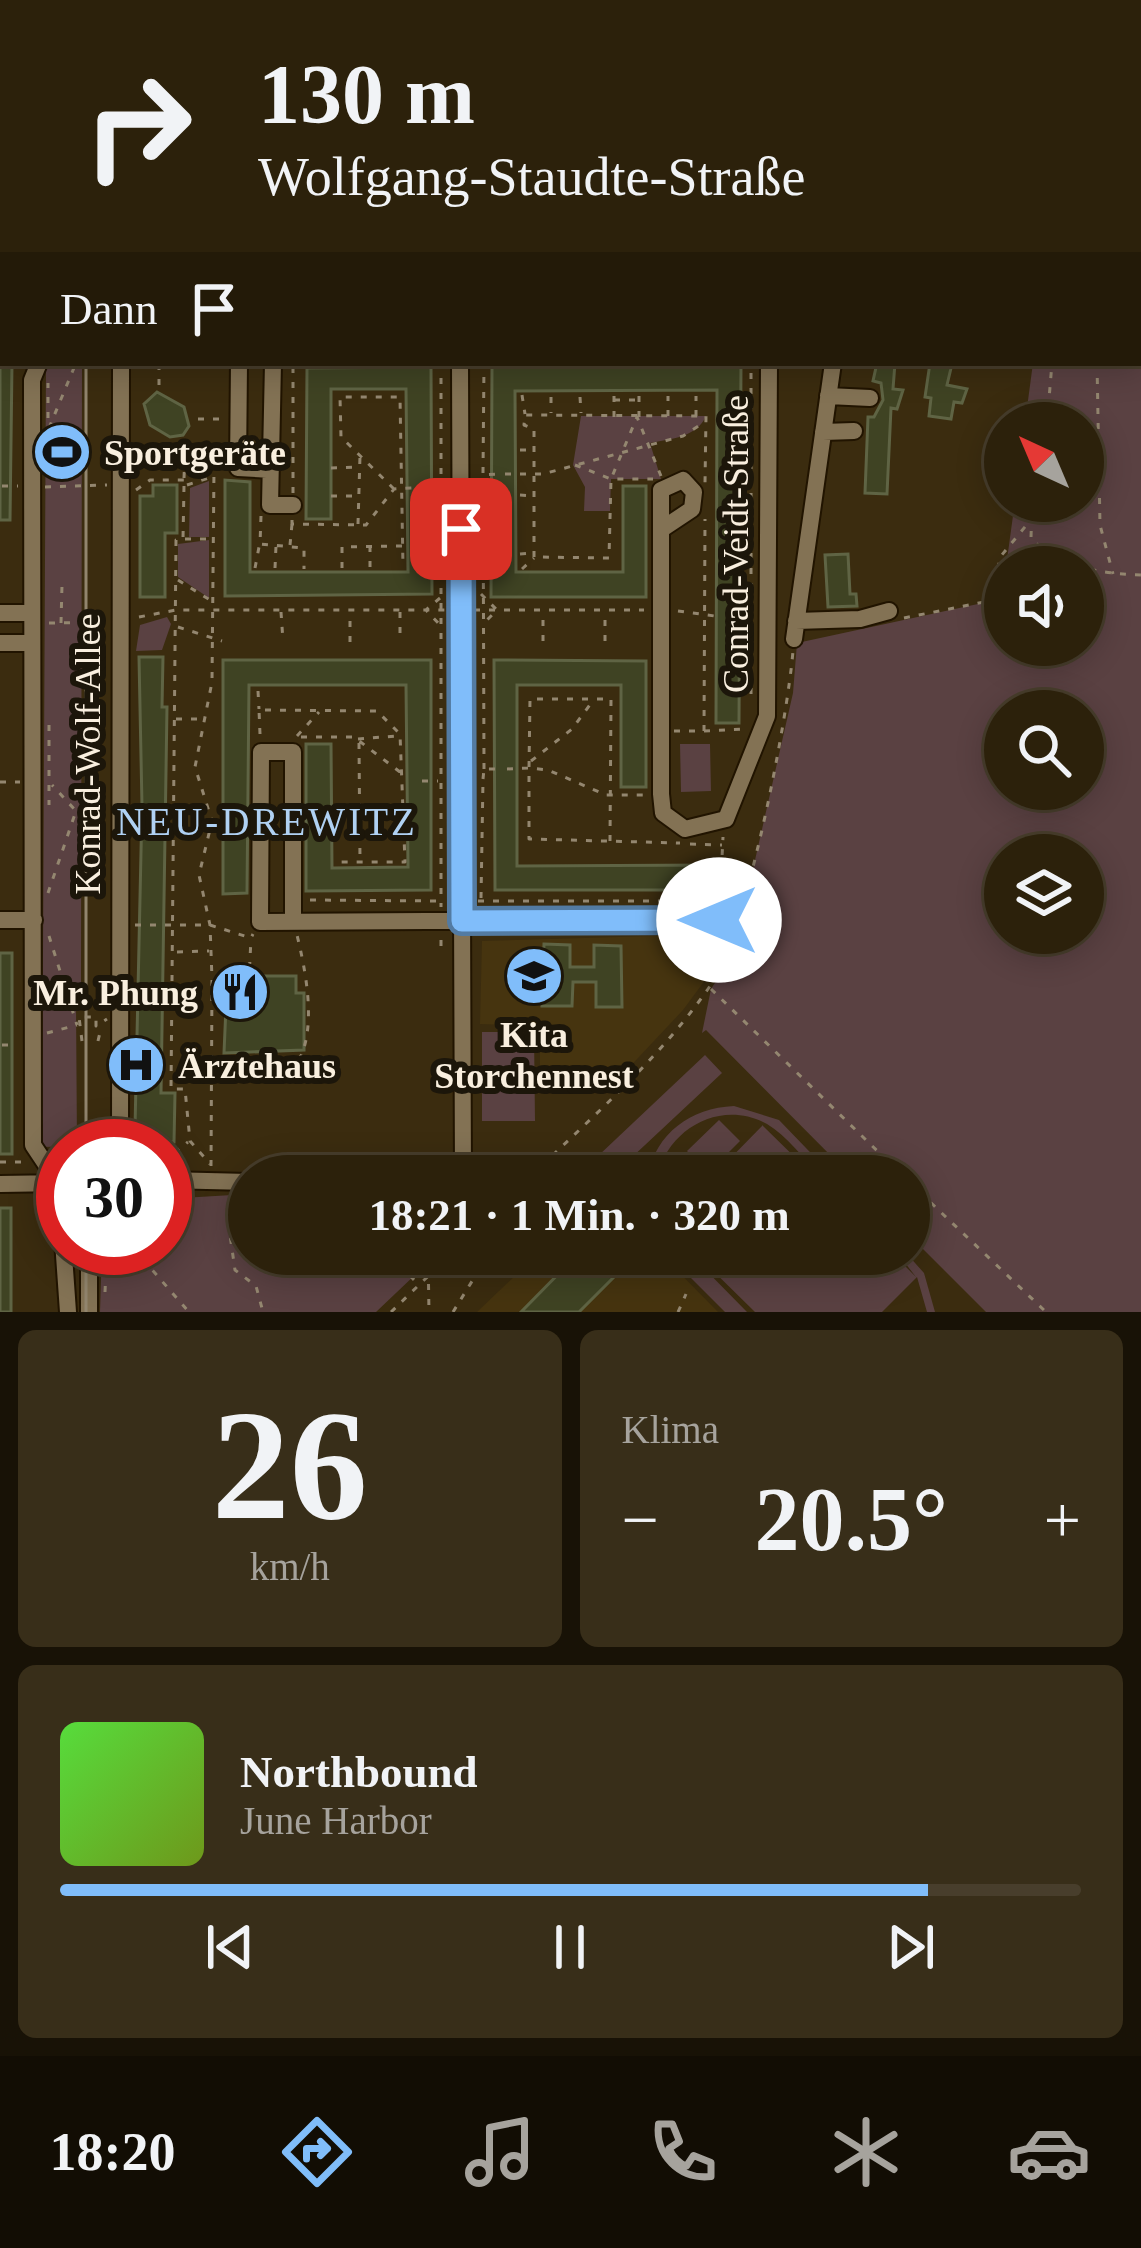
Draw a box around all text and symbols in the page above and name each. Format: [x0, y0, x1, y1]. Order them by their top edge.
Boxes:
icon: right [60, 48, 216, 204]
text: 130 m [258, 48, 475, 141]
text: Wolfgang-Staudte-Straße [258, 147, 806, 207]
icon: arrive [181, 276, 247, 342]
text: Dann [60, 284, 157, 334]
street label: Conrad-Veidt-Straße [716, 395, 756, 693]
north arrow [984, 402, 1104, 522]
map controls [984, 402, 1104, 954]
sports icon: Sportgeräte [31, 421, 93, 483]
place label: Sportgeräte [104, 433, 286, 473]
pin [410, 478, 512, 580]
icon: arrive [428, 496, 494, 562]
button: sound [984, 546, 1104, 666]
street label: Konrad-Wolf-Allee [68, 614, 108, 895]
button: search [984, 690, 1104, 810]
district label: NEU-DREWITZ [116, 800, 418, 843]
button: layers [984, 834, 1104, 954]
position arrow [656, 857, 782, 983]
school or university icon: Kita Storchennest [503, 945, 565, 1007]
restaurant icon: Mr. Phung [209, 961, 271, 1023]
place label: Mr. Phung [33, 973, 198, 1013]
place label: Kita Storchennest [434, 1015, 634, 1096]
hospital icon: Ärztehaus [105, 1034, 167, 1096]
place label: Ärztehaus [178, 1046, 336, 1086]
speed limit sign: 30 [36, 1119, 192, 1275]
text: 18:21 · 1 Min. · 320 m [368, 1190, 790, 1240]
text: 26 [212, 1379, 368, 1552]
text: Klima [622, 1408, 719, 1451]
text: 20.5° [755, 1470, 948, 1569]
text: − [622, 1483, 659, 1556]
text: + [1044, 1483, 1081, 1556]
text: km/h [250, 1545, 330, 1588]
text: Northbound [240, 1747, 478, 1797]
text: June Harbor [240, 1799, 432, 1842]
icon: previous [197, 1914, 263, 1980]
icon: pause [537, 1914, 603, 1980]
icon: next [878, 1914, 944, 1980]
icon: directions [275, 2110, 359, 2194]
icon: music [458, 2110, 542, 2194]
icon: phone [641, 2110, 725, 2194]
icon: climate [824, 2110, 908, 2194]
icon: car [1007, 2110, 1091, 2194]
text: 18:20 [50, 2122, 176, 2182]

